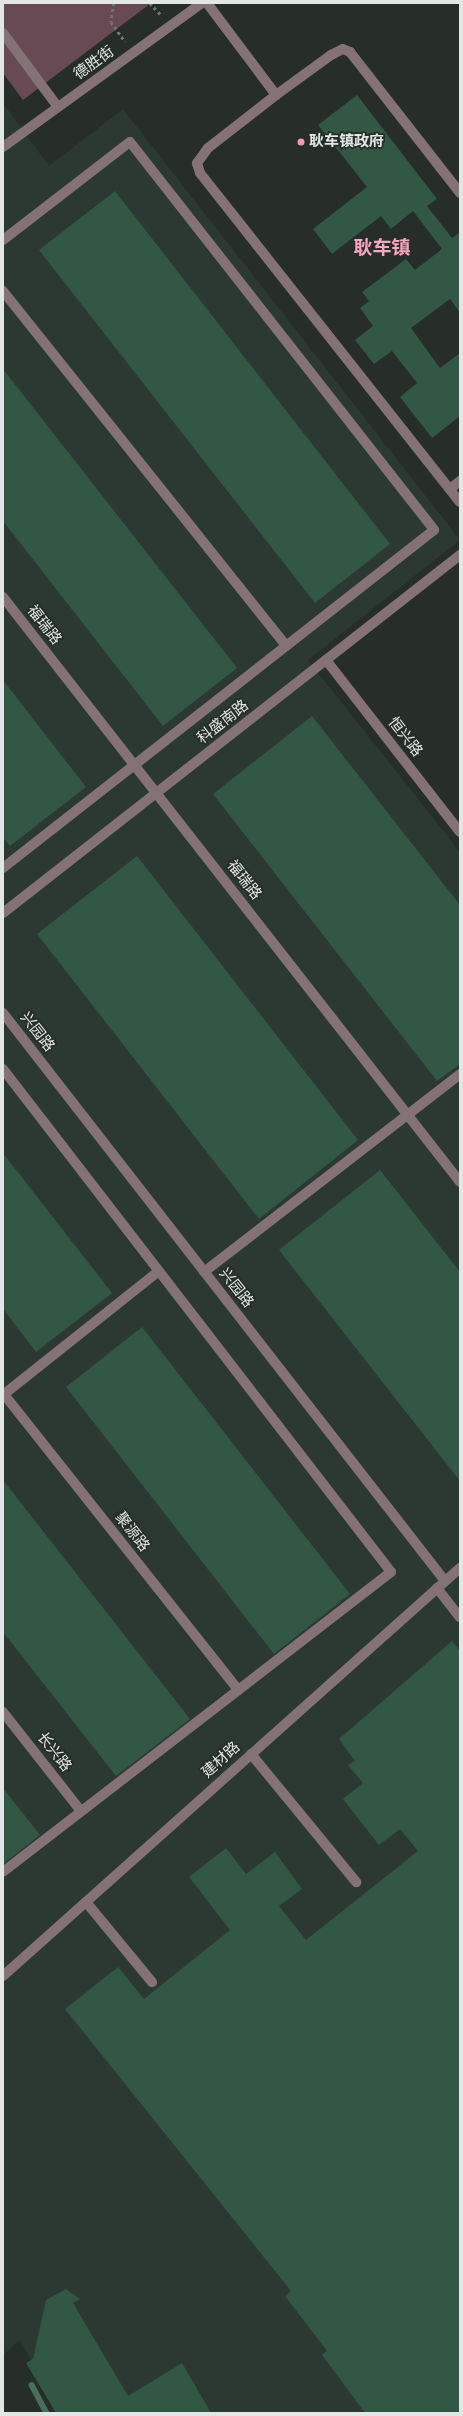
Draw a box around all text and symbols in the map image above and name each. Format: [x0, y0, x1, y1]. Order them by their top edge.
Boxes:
street label: 德胜街 [71, 42, 117, 84]
place label: 耿车镇政府 [309, 133, 384, 151]
marker: 耿车镇政府 [296, 137, 306, 147]
district label: 耿车镇 [354, 238, 410, 260]
street label: 福瑞路 [23, 602, 65, 648]
street label: 科盛南路 [194, 696, 252, 748]
street label: 恒兴路 [384, 714, 426, 760]
street label: 福瑞路 [223, 857, 265, 903]
street label: 兴园路 [16, 1009, 58, 1055]
street label: 兴园路 [215, 1265, 257, 1311]
street label: 聚源路 [111, 1509, 153, 1555]
street label: 长兴路 [33, 1729, 75, 1775]
street label: 建材路 [198, 1738, 244, 1782]

